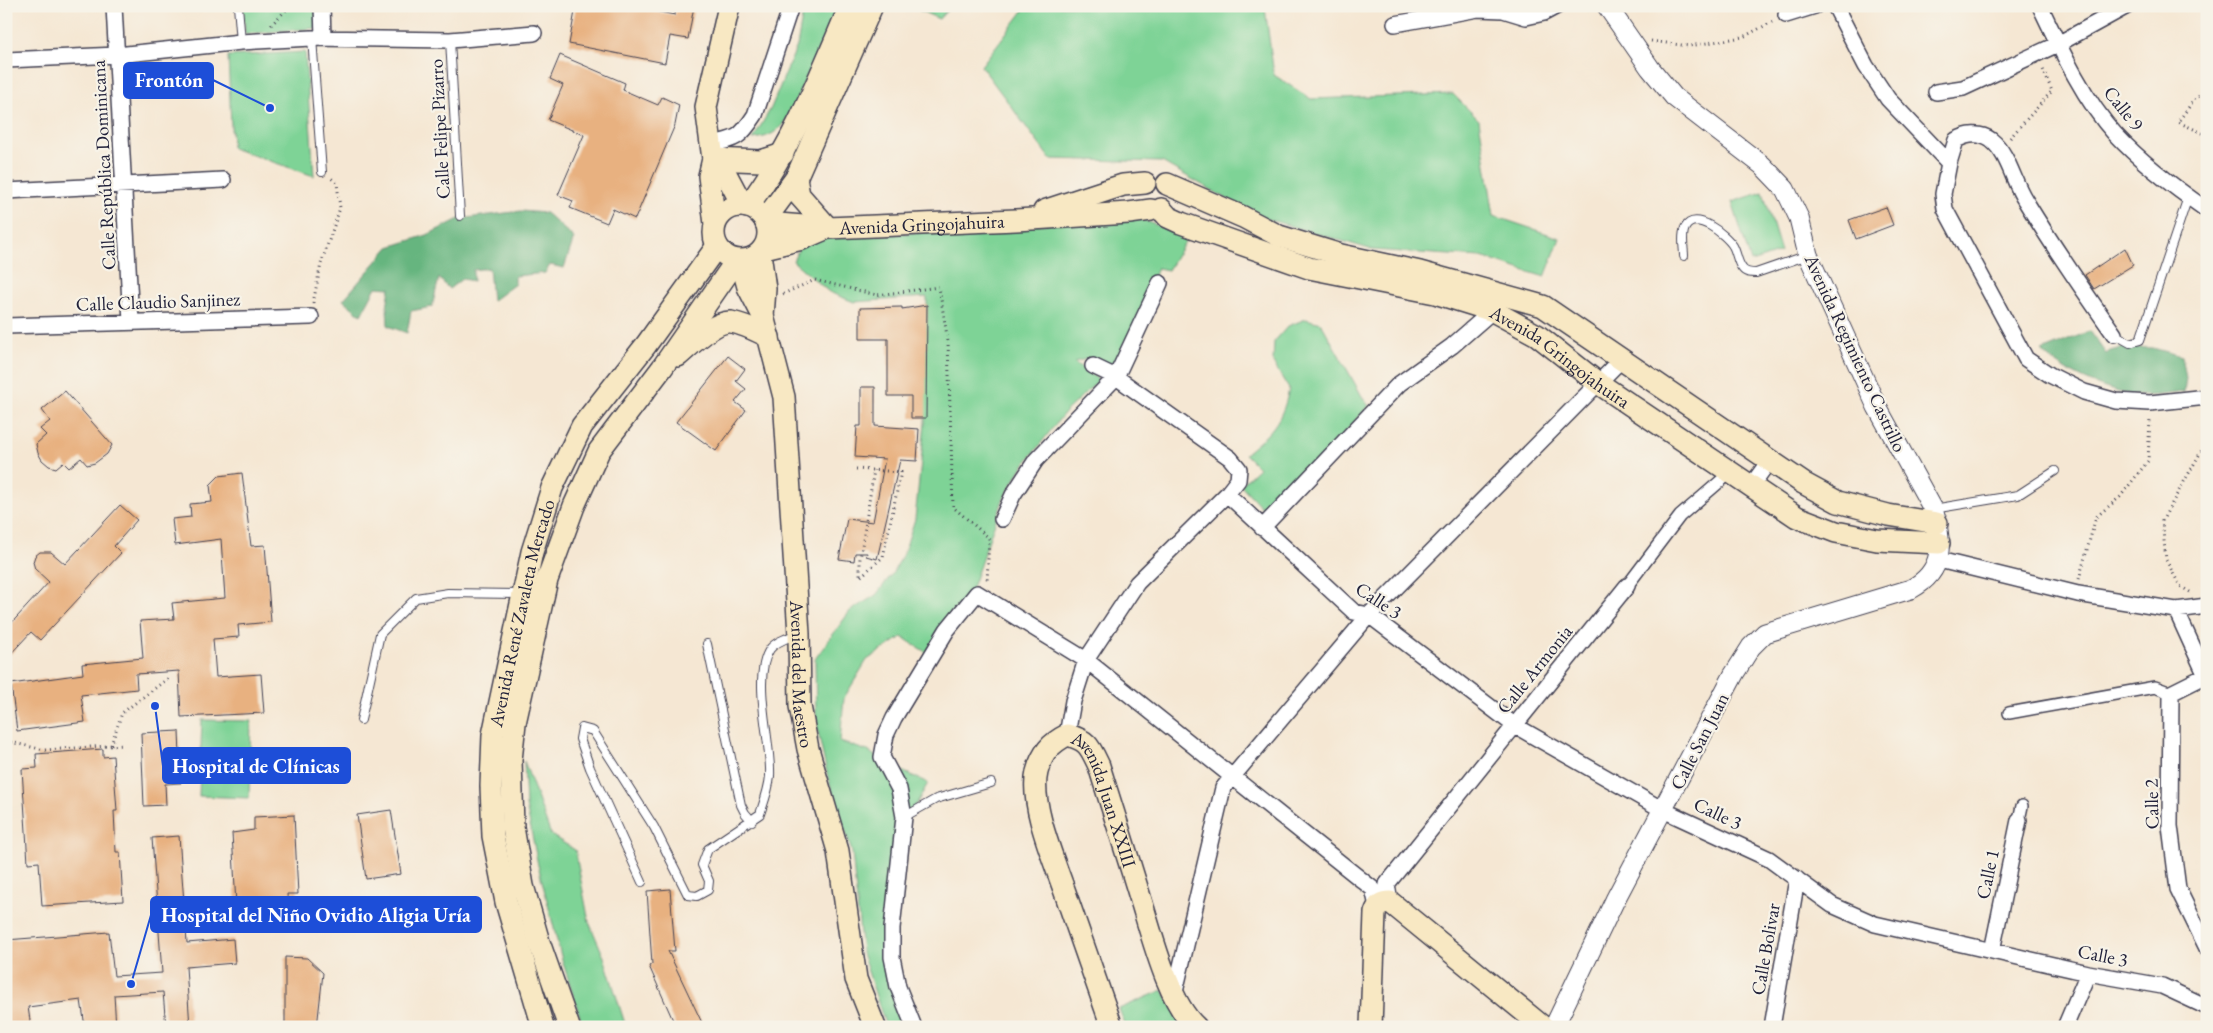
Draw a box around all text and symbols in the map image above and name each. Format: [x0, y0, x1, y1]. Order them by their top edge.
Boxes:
street label: Calle Felipe Pizarro [423, 58, 456, 200]
street label: Calle República Dominicana [85, 59, 121, 271]
callout: Frontón [124, 63, 213, 98]
text: Frontón [135, 67, 203, 93]
street label: Calle 9 [2098, 81, 2149, 136]
street label: Avenida Gringojahuira [837, 208, 1005, 241]
street label: Avenida Regimiento Castrillo [1798, 249, 1912, 456]
street label: Calle Claudio Sanjinez [75, 286, 241, 317]
street label: Avenida Gringojahuira [1484, 299, 1635, 414]
street label: Avenida René Zavaleta Mercado [483, 496, 561, 730]
street label: Calle 3 [1351, 576, 1407, 625]
street label: Avenida del Maestro [784, 599, 820, 750]
street label: Calle Armonia [1491, 619, 1578, 719]
street label: Calle San Juan [1664, 688, 1735, 794]
street label: Avenida Juan XXIII [1066, 725, 1142, 871]
callout: Hospital de Clínicas [163, 748, 350, 783]
text: Hospital de Clínicas [172, 753, 340, 779]
street label: Calle 2 [2139, 779, 2164, 829]
street label: Calle 3 [1690, 791, 1746, 835]
street label: Calle 1 [1970, 847, 2005, 901]
callout: Hospital del Niño Ovidio Aligia Uría [151, 897, 481, 932]
street label: Calle Bolivar [1745, 901, 1786, 997]
text: Hospital del Niño Ovidio Aligia Uría [161, 902, 471, 928]
street label: Calle 3 [2076, 938, 2130, 973]

